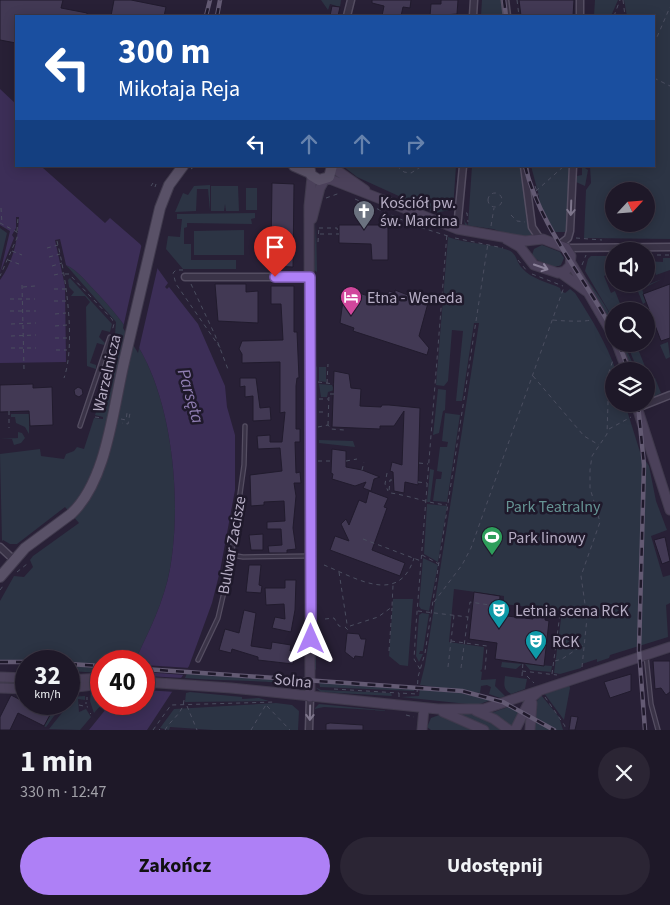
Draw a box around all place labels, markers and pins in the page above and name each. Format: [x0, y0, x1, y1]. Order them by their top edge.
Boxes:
place label: Kościół pw. św. Marcina [380, 192, 458, 232]
church icon: Kościół pw. św. Marcina [352, 199, 376, 230]
pin [254, 226, 296, 277]
hotel icon: Etna - Weneda [339, 285, 363, 316]
place label: Etna - Weneda [367, 287, 463, 309]
sports icon: Park linowy [480, 525, 504, 556]
place label: Park linowy [508, 527, 586, 549]
theatre icon: Letnia scena RCK [487, 598, 511, 629]
place label: Letnia scena RCK [515, 600, 630, 622]
theatre icon: RCK [524, 629, 548, 660]
place label: RCK [552, 631, 580, 653]

